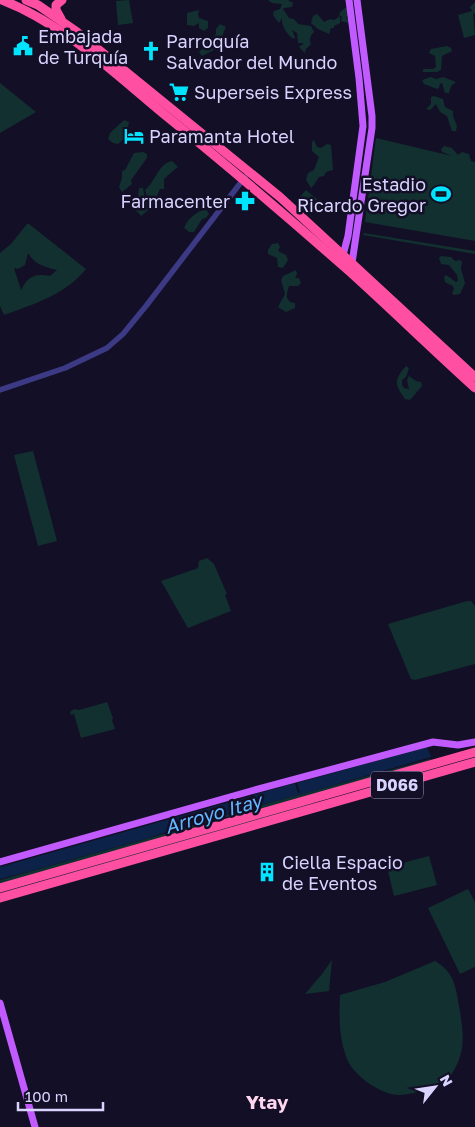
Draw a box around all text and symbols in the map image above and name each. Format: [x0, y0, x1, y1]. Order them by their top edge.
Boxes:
place label: Embajada de Turquía [38, 25, 128, 68]
place label: Parroquía Salvador del Mundo [166, 30, 337, 73]
public building icon: Embajada de Turquía [12, 35, 34, 57]
church icon: Parroquía Salvador del Mundo [140, 40, 162, 62]
supermarket icon: Superseis Express [168, 81, 190, 103]
place label: Superseis Express [194, 81, 352, 103]
hotel icon: Paramanta Hotel [123, 125, 145, 147]
place label: Paramanta Hotel [149, 125, 295, 147]
place label: Estadio Ricardo Gregor [297, 173, 426, 216]
sports icon: Estadio Ricardo Gregor [430, 183, 452, 205]
place label: Farmacenter [121, 190, 230, 212]
pharmacy icon: Farmacenter [234, 190, 256, 212]
road number: D066 [371, 772, 423, 798]
water label: Arroyo Itay [162, 788, 266, 838]
place label: Ciella Espacio de Eventos [282, 851, 403, 894]
building icon: Ciella Espacio de Eventos [256, 861, 278, 883]
north arrow [410, 1062, 460, 1112]
text: N [437, 1071, 457, 1089]
scale bar [18, 1080, 102, 1112]
text: 100 m [25, 1087, 68, 1105]
district label: Ytay [246, 1090, 289, 1113]

